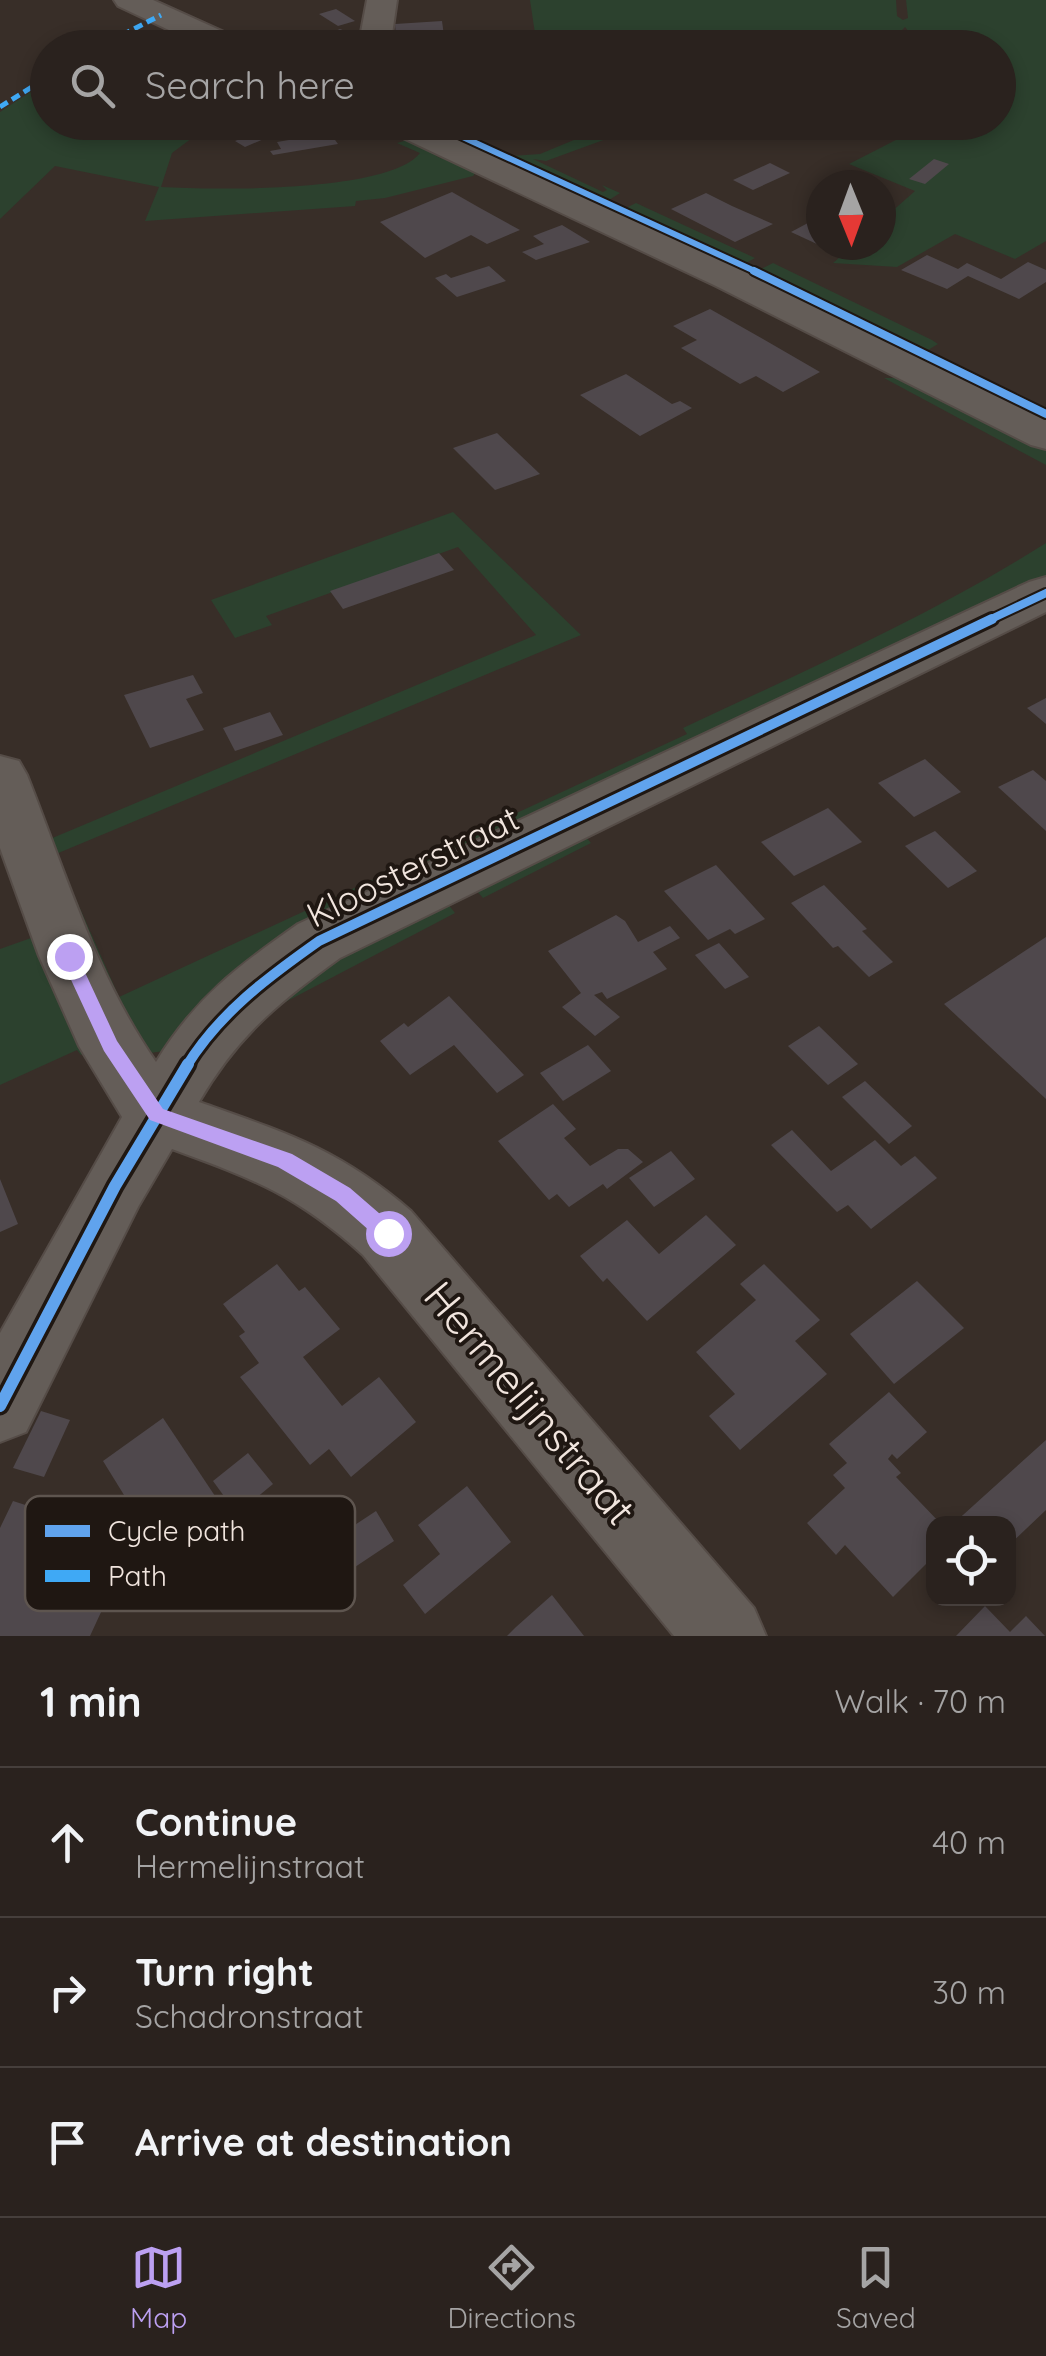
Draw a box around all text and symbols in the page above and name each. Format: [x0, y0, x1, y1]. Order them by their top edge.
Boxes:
search box [30, 30, 1016, 140]
icon: search [65, 58, 120, 113]
text: Search here [145, 61, 355, 109]
north arrow [806, 170, 896, 260]
street label: Kloosterstraat [299, 796, 526, 936]
route end [47, 934, 93, 980]
route start [366, 1211, 412, 1257]
street label: Hermelijnstraat [413, 1270, 648, 1535]
legend [25, 1496, 355, 1611]
text: Cycle path [108, 1513, 246, 1548]
map controls [926, 1516, 1016, 1606]
button: locate [926, 1516, 1016, 1606]
text: Path [108, 1558, 167, 1593]
text: 1 min [40, 1675, 142, 1728]
text: Walk · 70 m [834, 1681, 1006, 1721]
text: Continue [135, 1798, 297, 1846]
icon: ahead [40, 1815, 95, 1870]
text: 40 m [932, 1822, 1006, 1862]
text: Hermelijnstraat [135, 1846, 365, 1886]
text: Turn right [135, 1948, 314, 1996]
icon: right [40, 1965, 95, 2020]
text: 30 m [932, 1972, 1006, 2012]
text: Schadronstraat [135, 1996, 364, 2036]
icon: arrive [40, 2115, 95, 2170]
text: Arrive at destination [135, 2118, 512, 2166]
tab: Map [130, 2240, 187, 2335]
tab: Directions [447, 2240, 576, 2335]
tab: Saved [836, 2240, 916, 2335]

